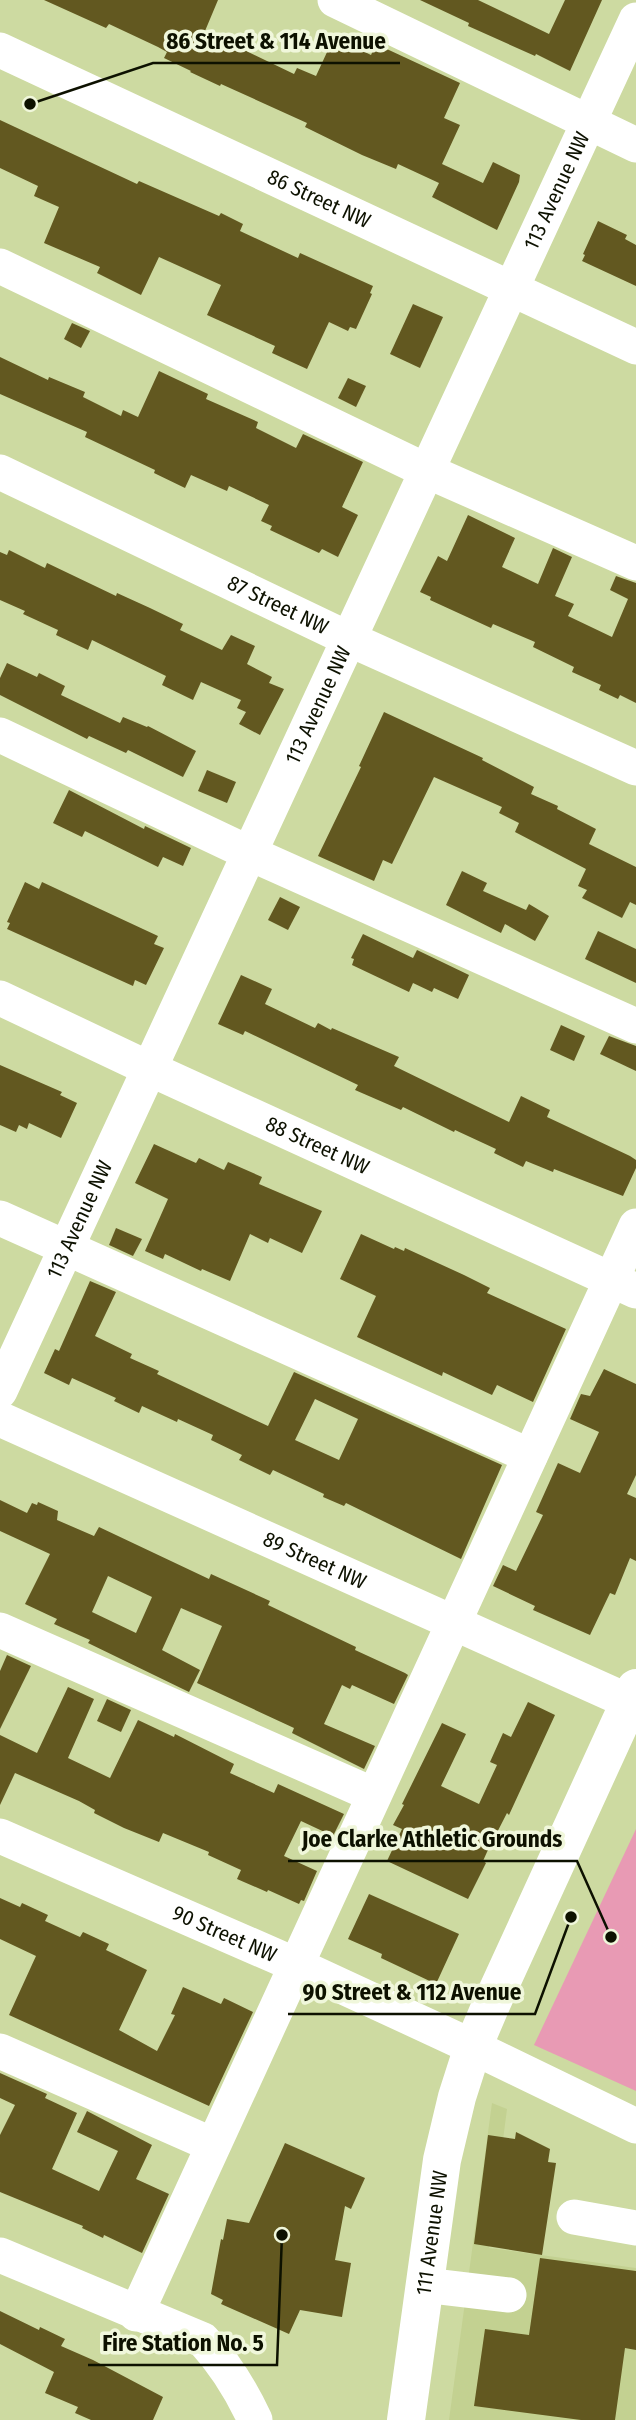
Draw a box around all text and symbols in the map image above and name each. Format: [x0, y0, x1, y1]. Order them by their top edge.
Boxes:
callout: 86 Street & 114 Avenue [153, 19, 400, 63]
text: 86 Street & 114 Avenue [166, 27, 386, 55]
street label: 113 Avenue NW [518, 127, 595, 254]
street label: 86 Street NW [263, 164, 375, 234]
street label: 87 Street NW [223, 570, 333, 640]
street label: 113 Avenue NW [280, 642, 357, 768]
street label: 88 Street NW [262, 1111, 374, 1180]
street label: 113 Avenue NW [41, 1156, 118, 1283]
street label: 89 Street NW [259, 1526, 371, 1595]
callout: Joe Clarke Athletic Grounds [288, 1817, 577, 1861]
text: Joe Clarke Athletic Grounds [301, 1825, 562, 1853]
street label: 90 Street NW [168, 1900, 281, 1968]
callout: 90 Street & 112 Avenue [288, 1970, 535, 2014]
text: 90 Street & 112 Avenue [303, 1978, 522, 2006]
street label: 111 Avenue NW [410, 2169, 453, 2297]
callout: Fire Station No. 5 [88, 2321, 277, 2365]
text: Fire Station No. 5 [102, 2329, 264, 2357]

